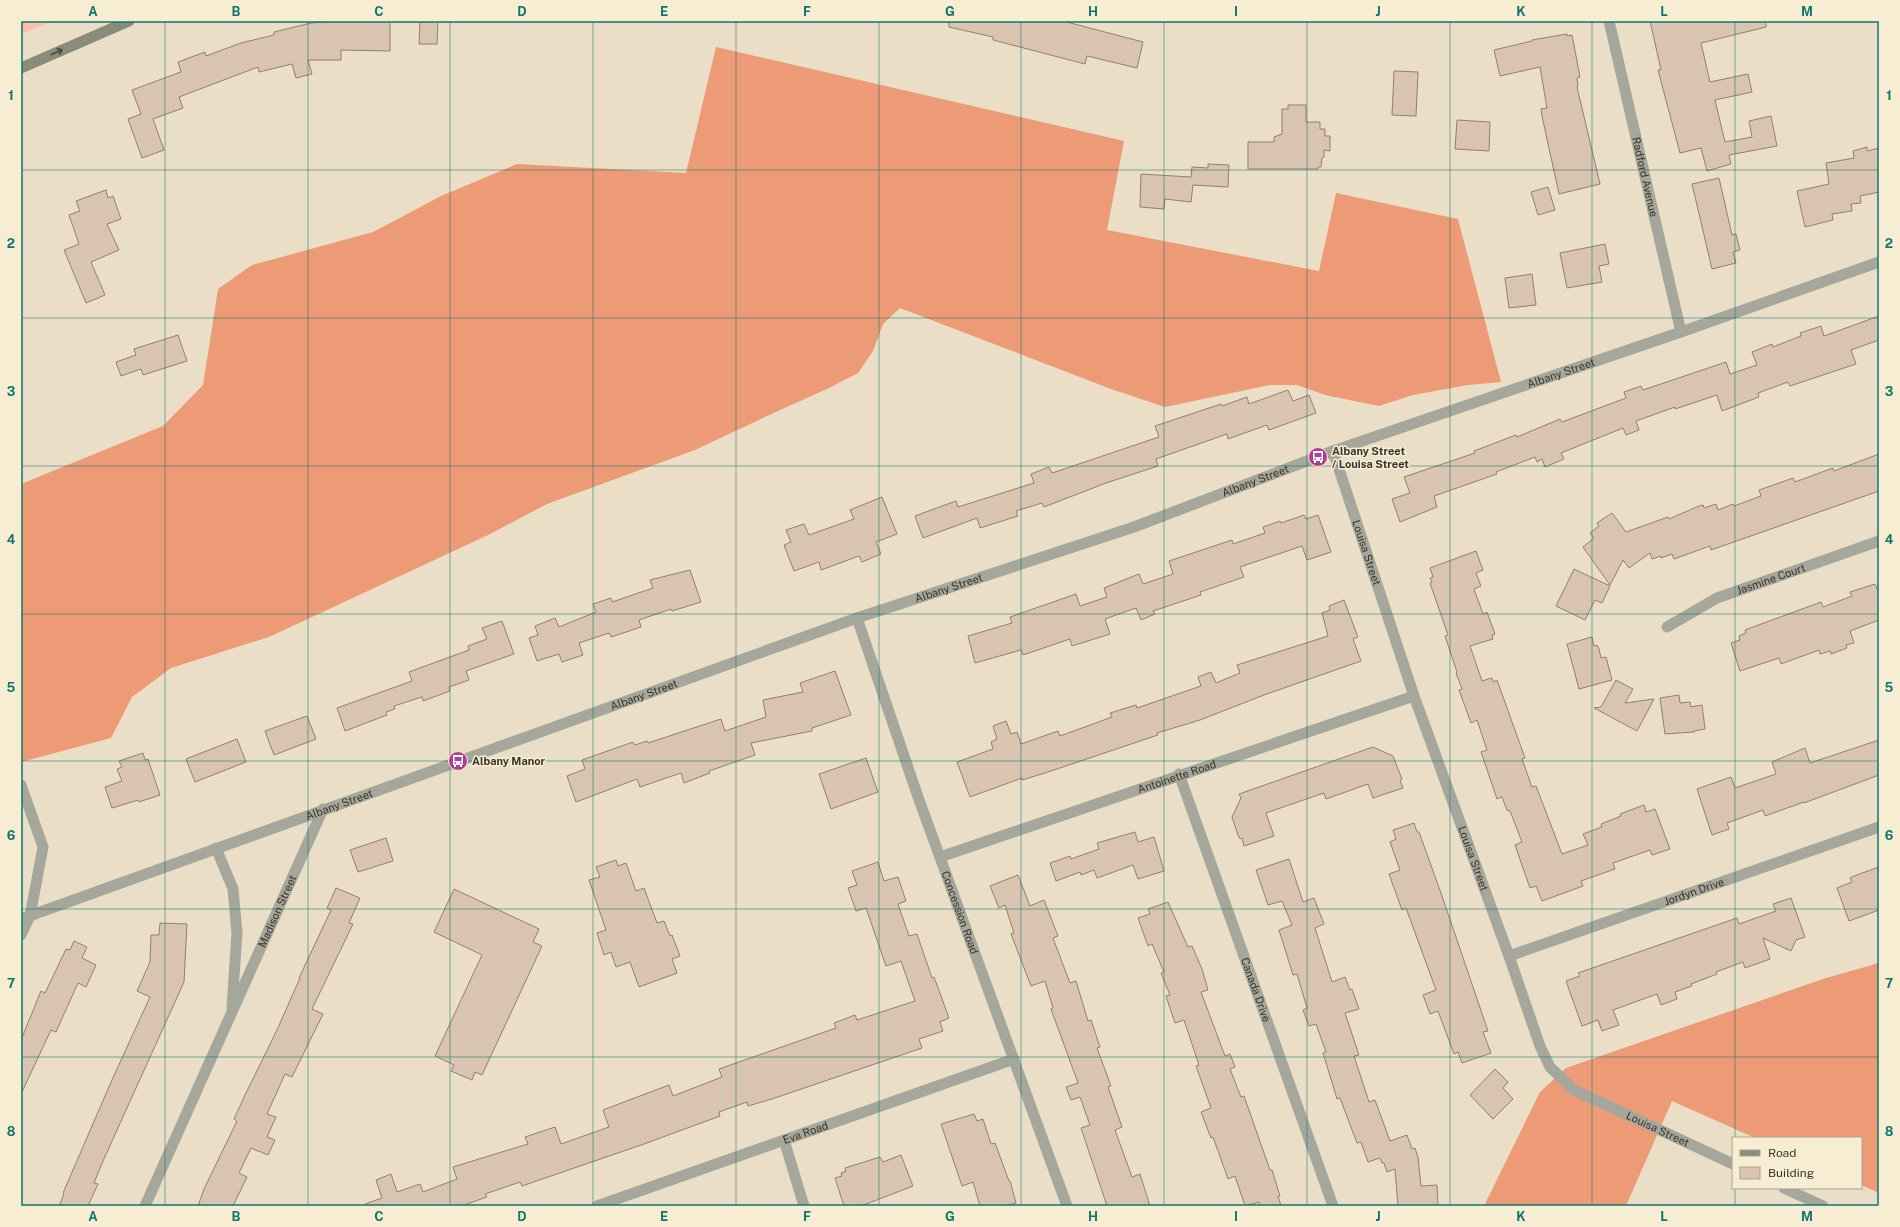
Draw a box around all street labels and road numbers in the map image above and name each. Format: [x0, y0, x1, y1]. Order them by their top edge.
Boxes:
street label: Radford Avenue [1630, 136, 1660, 218]
street label: Albany Street [1526, 356, 1596, 390]
street label: Albany Street [1220, 462, 1290, 499]
street label: Louisa Street [1350, 518, 1383, 587]
street label: Jasmine Court [1735, 561, 1807, 597]
street label: Albany Street [913, 571, 984, 605]
street label: Albany Street [609, 677, 679, 712]
street label: Antoinette Road [1136, 758, 1218, 796]
street label: Albany Street [304, 787, 374, 822]
street label: Louisa Street [1456, 824, 1491, 892]
street label: Concession Road [939, 869, 981, 956]
street label: Madison Street [256, 873, 299, 949]
street label: Jordyn Drive [1663, 876, 1726, 907]
street label: Canada Drive [1239, 956, 1273, 1024]
street label: Louisa Street [1624, 1109, 1691, 1149]
street label: Eva Road [781, 1119, 830, 1146]

